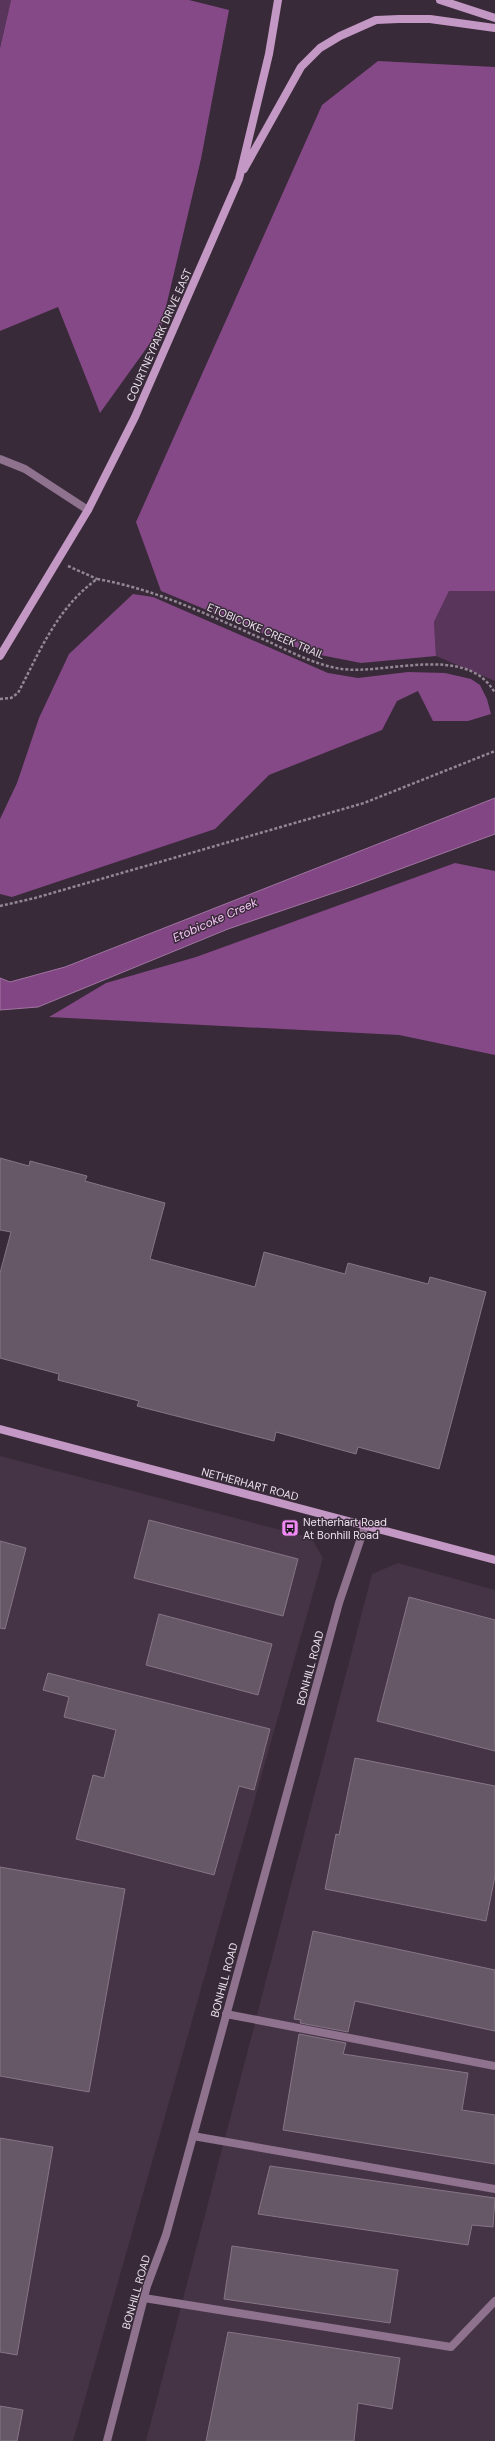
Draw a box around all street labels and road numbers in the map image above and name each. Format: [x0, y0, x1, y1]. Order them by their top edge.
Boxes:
street label: COURTNEYPARK DRIVE EAST [123, 266, 195, 404]
street label: ETOBICOKE CREEK TRAIL [205, 600, 327, 662]
street label: NETHERHART ROAD [200, 1464, 301, 1504]
street label: BONHILL ROAD [293, 1629, 327, 1707]
street label: BONHILL ROAD [207, 1941, 241, 2019]
street label: BONHILL ROAD [119, 2253, 153, 2331]

